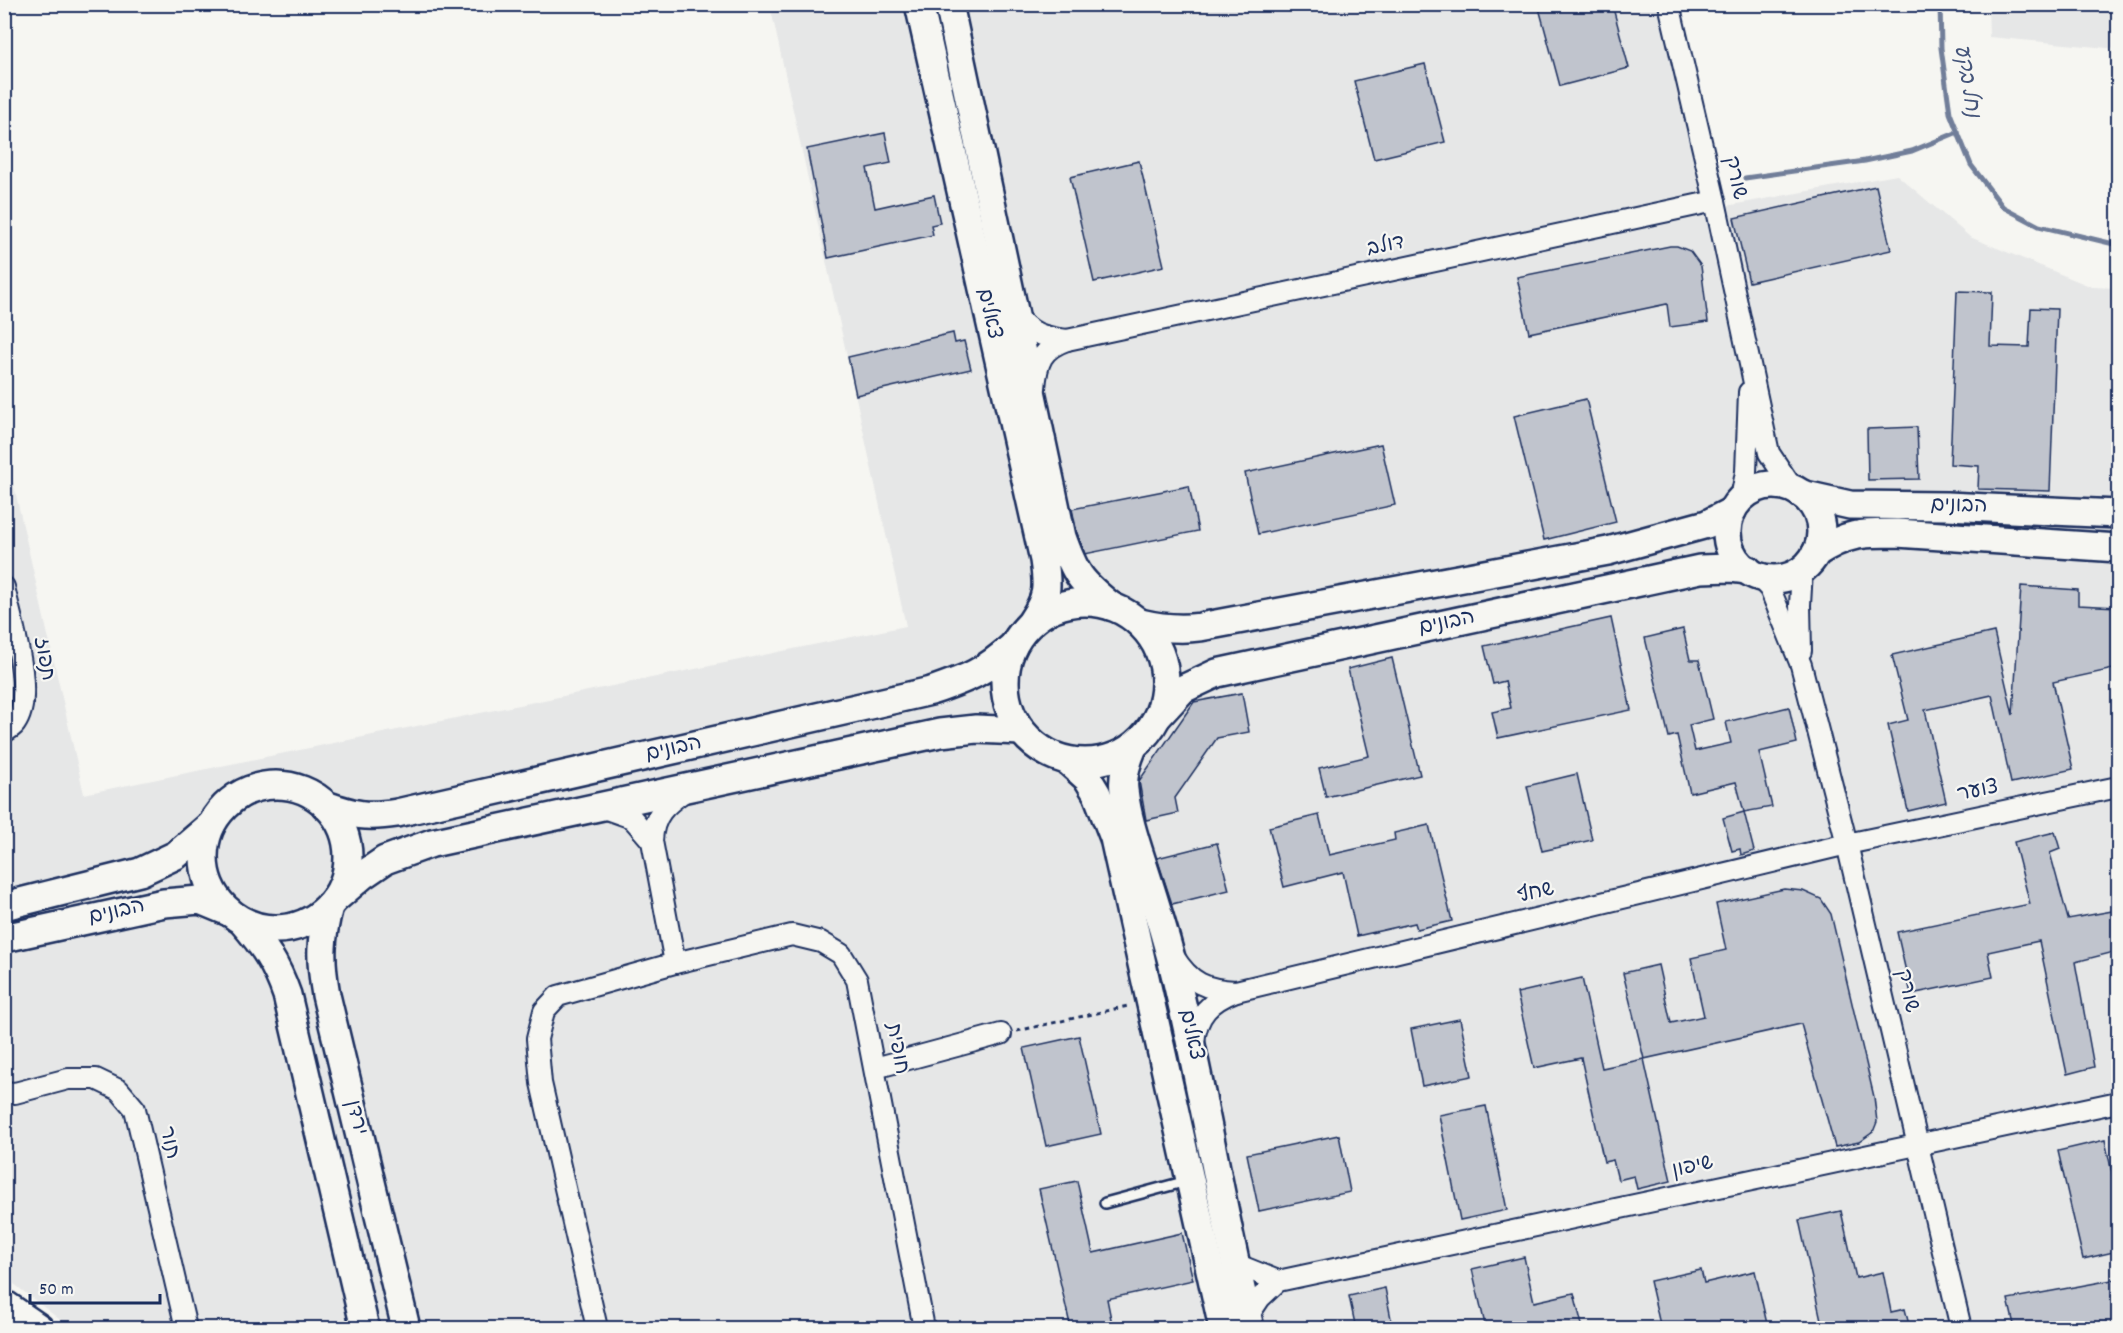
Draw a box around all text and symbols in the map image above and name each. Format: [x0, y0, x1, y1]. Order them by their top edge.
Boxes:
water label: נחל בקע [1945, 42, 1987, 121]
street label: שורק [1714, 153, 1754, 203]
street label: דולב [1364, 228, 1408, 266]
street label: צאלים [968, 285, 1008, 343]
street label: הבונים [1930, 492, 1988, 522]
street label: הבונים [1416, 603, 1478, 645]
street label: תפוז [25, 635, 61, 683]
street label: הבונים [643, 729, 705, 771]
street label: צוער [1955, 773, 2001, 811]
street label: שחף [1515, 875, 1557, 913]
street label: הבונים [86, 892, 148, 934]
street label: שורק [1886, 966, 1926, 1016]
street label: צאלים [1170, 1006, 1210, 1064]
street label: חופית [876, 1020, 916, 1077]
street label: ירדן [336, 1097, 374, 1139]
street label: תור [150, 1124, 186, 1162]
street label: שיפון [1670, 1149, 1716, 1187]
scale bar [30, 1267, 160, 1305]
text: 50 m [39, 1278, 74, 1303]

